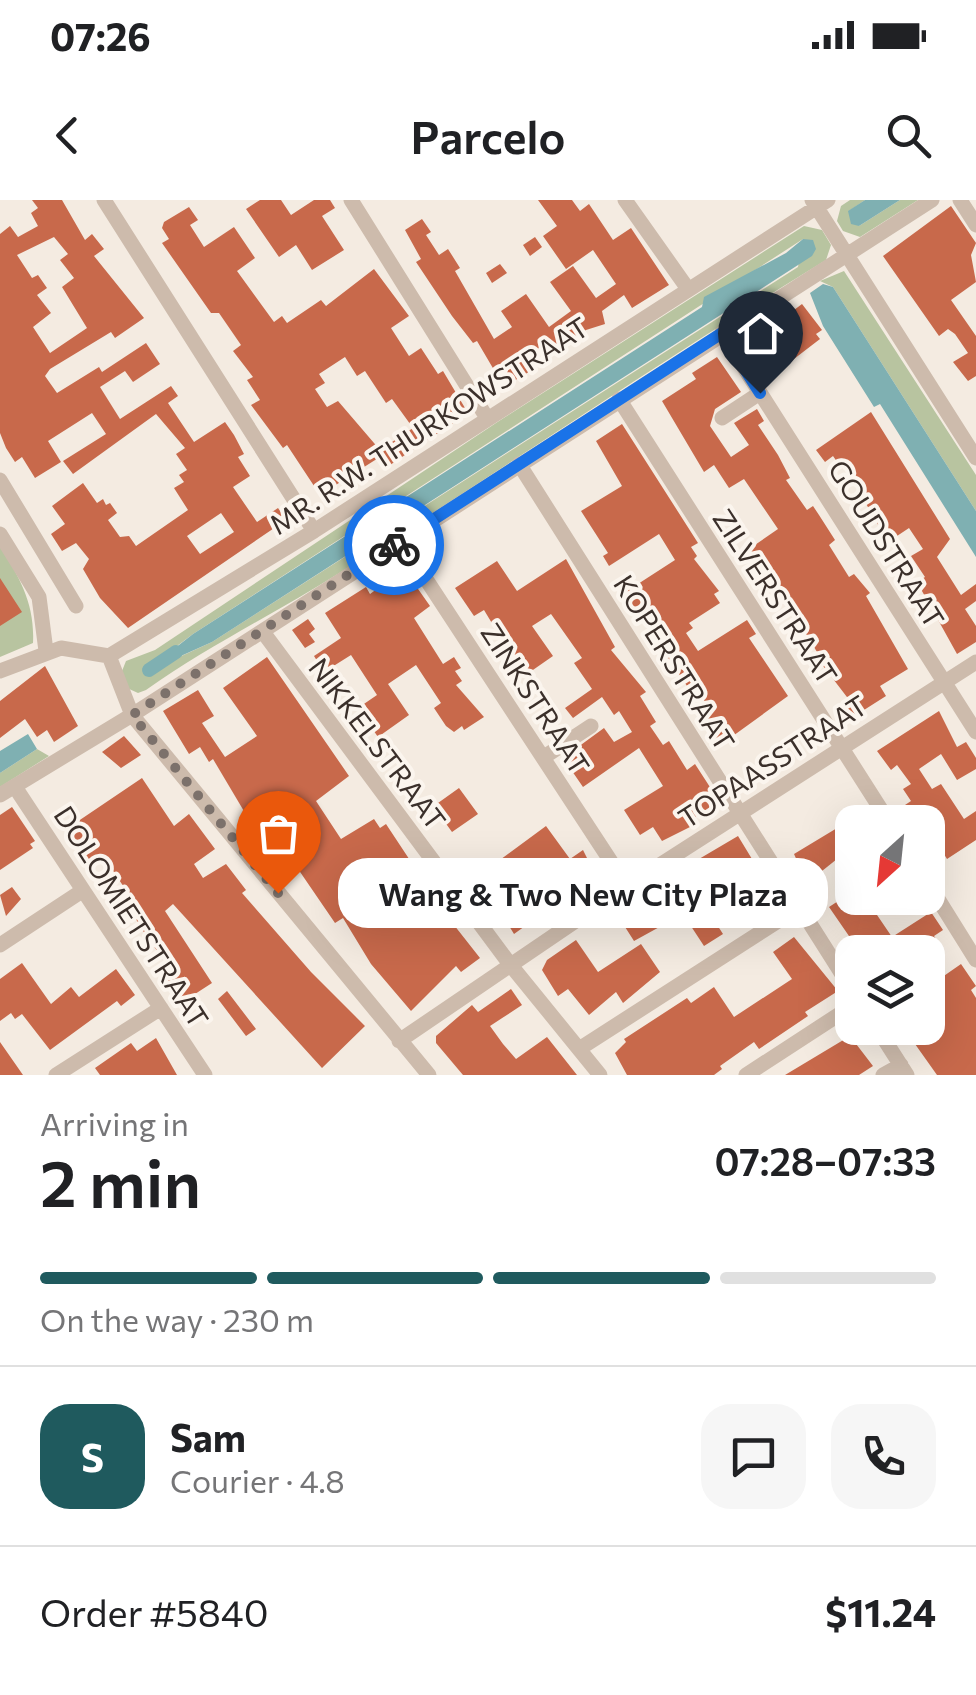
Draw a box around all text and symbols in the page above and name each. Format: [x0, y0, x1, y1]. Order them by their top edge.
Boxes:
text: 07:26 [50, 12, 151, 59]
icon: back [40, 108, 95, 163]
text: Parcelo [411, 108, 565, 163]
icon: search [881, 108, 936, 163]
pin [718, 291, 803, 394]
icon: home [733, 306, 788, 361]
street label: MR. R.W. THURKOWSTRAAT [263, 309, 594, 541]
street label: GOUDSTRAAT [822, 453, 952, 634]
courier [344, 495, 444, 595]
street label: ZILVERSTRAAT [707, 503, 845, 690]
icon: bike [367, 518, 422, 573]
street label: KOPERSTRAAT [607, 568, 742, 757]
street label: ZINKSTRAAT [474, 616, 597, 780]
street label: NIKKELSTRAAT [302, 651, 453, 836]
street label: TOPAASSTRAAT [672, 688, 873, 835]
pin [236, 791, 321, 894]
street label: DOLOMIETSTRAAT [47, 799, 216, 1034]
north arrow [835, 805, 945, 915]
map controls [835, 805, 945, 1045]
icon: bag [251, 806, 306, 861]
callout: Wang & Two New City Plaza [338, 858, 828, 928]
text: Wang & Two New City Plaza [378, 873, 788, 913]
button: layers [835, 935, 945, 1045]
text: Arriving in [40, 1103, 189, 1143]
text: 07:28–07:33 [714, 1137, 936, 1184]
text: 2 min [40, 1141, 201, 1220]
text: On the way · 230 m [40, 1299, 314, 1339]
button: chat [701, 1404, 806, 1509]
button: phone [831, 1404, 936, 1509]
text: Sam [170, 1413, 246, 1460]
text: S [81, 1433, 104, 1480]
text: Courier · 4.8 [170, 1460, 345, 1500]
text: Order #5840 [40, 1588, 268, 1635]
text: $11.24 [825, 1588, 936, 1635]

